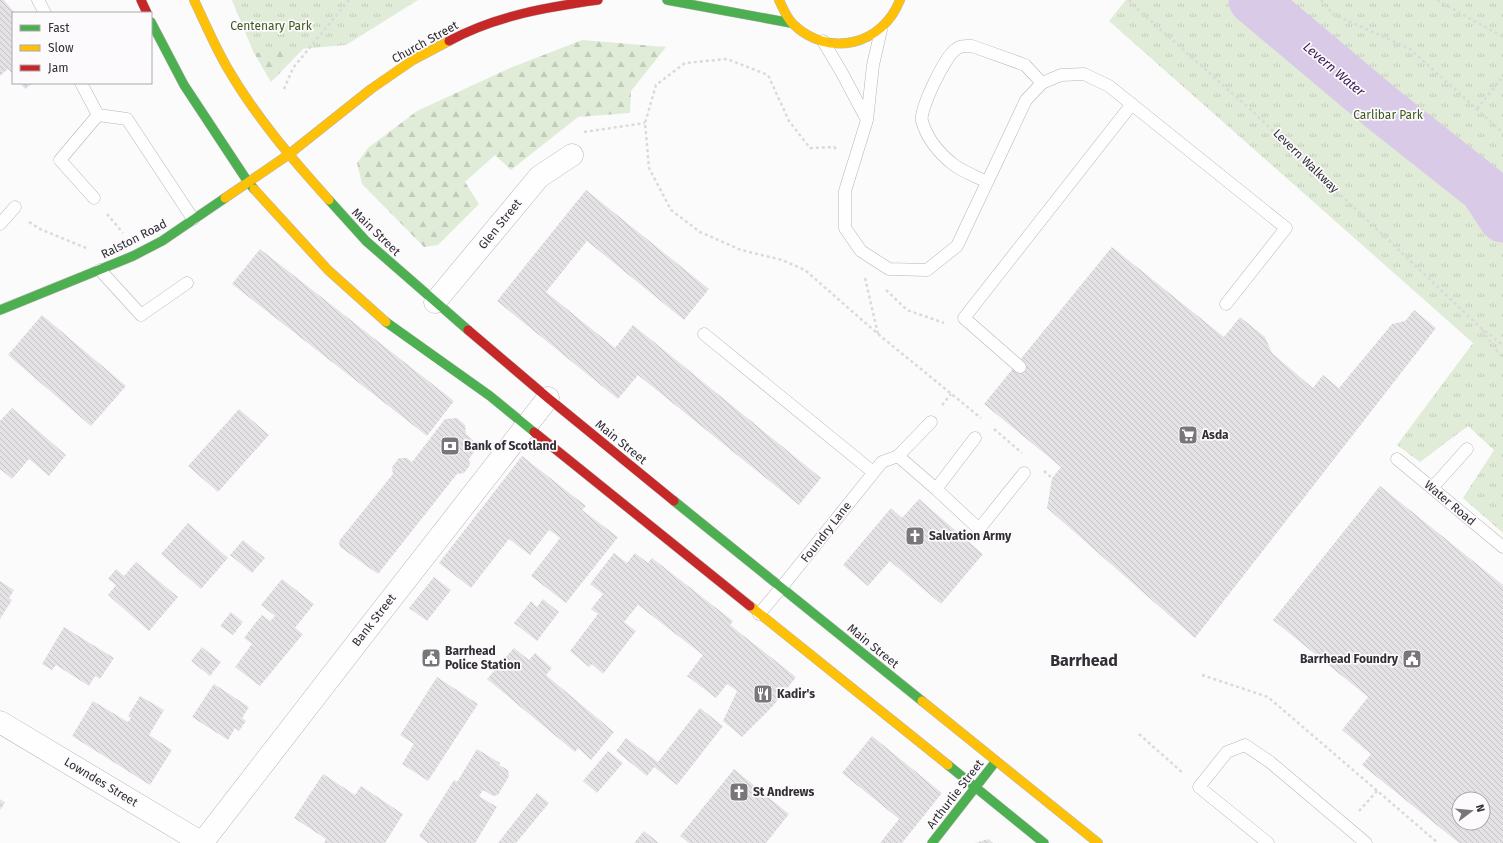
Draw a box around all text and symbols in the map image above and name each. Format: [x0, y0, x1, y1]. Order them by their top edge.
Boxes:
legend [12, 12, 152, 84]
street label: Church Street [390, 18, 461, 66]
park label: Centenary Park [230, 19, 313, 33]
text: Fast [48, 21, 70, 35]
water label: Levern Water [1300, 39, 1369, 100]
text: Slow [48, 41, 74, 55]
text: Jam [48, 61, 68, 75]
park label: Carlibar Park [1353, 108, 1424, 122]
street label: Levern Walkway [1270, 126, 1342, 196]
street label: Glen Street [476, 196, 525, 252]
street label: Main Street [349, 205, 404, 259]
street label: Ralston Road [99, 216, 169, 262]
street label: Main Street [592, 417, 650, 467]
supermarket icon: Asda [1177, 424, 1199, 446]
place label: Asda [1201, 428, 1229, 442]
bank icon: Bank of Scotland [439, 435, 461, 457]
place label: Bank of Scotland [464, 439, 557, 453]
street label: Water Road [1422, 478, 1478, 528]
street label: Foundry Lane [798, 499, 854, 565]
church icon: Salvation Army [904, 525, 926, 547]
place label: Salvation Army [929, 529, 1012, 543]
street label: Bank Street [349, 590, 399, 649]
street label: Main Street [844, 621, 902, 671]
place label: Barrhead Police Station [445, 644, 521, 672]
public building icon: Barrhead Police Station [420, 647, 442, 669]
public building icon: Barrhead Foundry [1401, 648, 1423, 670]
district label: Barrhead [1050, 651, 1118, 670]
place label: Barrhead Foundry [1300, 652, 1399, 666]
restaurant icon: Kadir's [752, 683, 774, 705]
place label: Kadir's [777, 687, 815, 701]
street label: Lowndes Street [62, 755, 141, 810]
street label: Arthurlie Street [924, 756, 987, 831]
church icon: St Andrews [728, 781, 750, 803]
place label: St Andrews [753, 785, 815, 799]
north arrow [1451, 791, 1491, 831]
text: N [1473, 803, 1487, 814]

